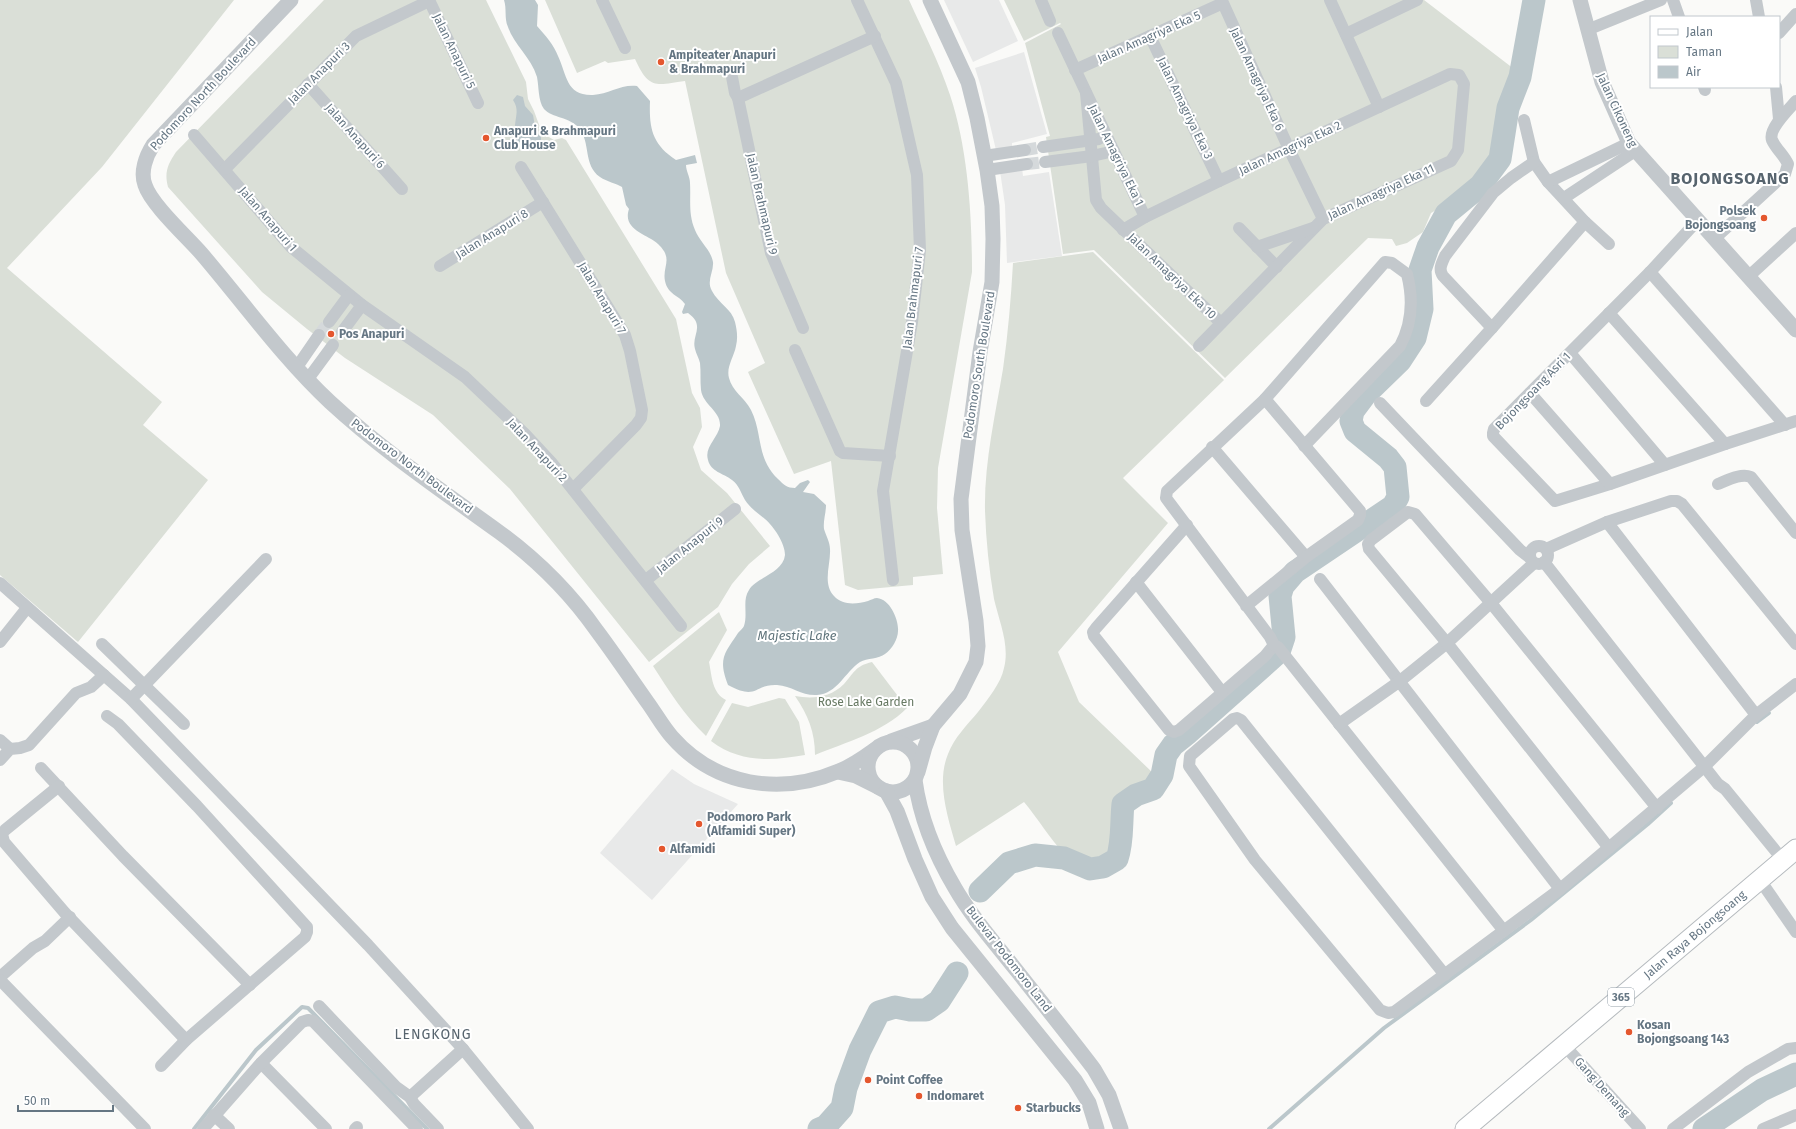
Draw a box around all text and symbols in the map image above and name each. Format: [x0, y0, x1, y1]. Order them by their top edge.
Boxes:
street label: Jalan Amagriya Eka 5 [1095, 8, 1203, 66]
street label: Jalan Anapuri 5 [430, 11, 478, 91]
legend [1650, 16, 1780, 88]
street label: Jalan Amagriya Eka 6 [1227, 25, 1287, 133]
text: Jalan [1686, 25, 1713, 39]
street label: Podomoro North Boulevard [147, 35, 259, 153]
street label: Jalan Anapuri 3 [285, 39, 353, 107]
text: Taman [1686, 45, 1722, 59]
place label: Ampiteater Anapuri & Brahmapuri [668, 48, 776, 76]
street label: Jalan Amagriya Eka 3 [1154, 55, 1216, 161]
marker: Ampiteater Anapuri & Brahmapuri [656, 57, 666, 67]
text: Air [1686, 65, 1701, 79]
street label: Jalan Cikoneng [1594, 71, 1641, 150]
street label: Jalan Anapuri 6 [322, 101, 388, 171]
street label: Jalan Amagriya Eka 1 [1085, 102, 1147, 208]
street label: Jalan Amagriya Eka 2 [1236, 118, 1344, 178]
place label: Anapuri & Brahmapuri Club House [493, 124, 616, 152]
marker: Anapuri & Brahmapuri Club House [481, 133, 491, 143]
street label: Jalan Brahmapuri 9 [744, 152, 780, 256]
street label: Jalan Amagriya Eka 11 [1326, 161, 1436, 223]
district label: BOJONGSOANG [1670, 169, 1790, 188]
street label: Jalan Anapuri 1 [236, 184, 300, 254]
place label: Polsek Bojongsoang [1685, 204, 1756, 232]
street label: Jalan Anapuri 8 [453, 206, 531, 262]
marker: Polsek Bojongsoang [1759, 213, 1769, 223]
street label: Jalan Amagriya Eka 10 [1125, 230, 1219, 322]
street label: Jalan Brahmapuri 7 [900, 246, 926, 350]
street label: Jalan Anapuri 7 [575, 260, 629, 336]
street label: Podomoro South Boulevard [960, 290, 998, 440]
place label: Pos Anapuri [339, 327, 404, 341]
marker: Pos Anapuri [326, 329, 336, 339]
street label: Bojongsoang Asri 1 [1492, 349, 1574, 433]
street label: Jalan Anapuri 2 [504, 415, 570, 485]
street label: Podomoro North Boulevard [348, 416, 476, 516]
street label: Jalan Anapuri 9 [654, 514, 726, 576]
water label: Majestic Lake [758, 628, 837, 643]
park label: Rose Lake Garden [818, 695, 914, 709]
place label: Podomoro Park (Alfamidi Super) [707, 810, 795, 838]
marker: Podomoro Park (Alfamidi Super) [694, 819, 704, 829]
place label: Alfamidi [669, 842, 715, 856]
marker: Alfamidi [657, 844, 667, 854]
street label: Jalan Raya Bojongsoang [1641, 887, 1749, 982]
street label: Bulevar Podomoro Land [963, 903, 1055, 1015]
road number: 365 [1608, 988, 1634, 1006]
place label: Kosan Bojongsoang 143 [1637, 1018, 1729, 1046]
district label: LENGKONG [395, 1026, 472, 1043]
marker: Kosan Bojongsoang 143 [1624, 1027, 1634, 1037]
street label: Gang Demang [1572, 1054, 1633, 1120]
place label: Point Coffee [876, 1073, 943, 1087]
marker: Point Coffee [863, 1075, 873, 1085]
scale bar [18, 1087, 113, 1113]
place label: Indomaret [927, 1089, 984, 1103]
marker: Indomaret [914, 1091, 924, 1101]
text: 50 m [24, 1094, 50, 1108]
place label: Starbucks [1026, 1101, 1081, 1115]
marker: Starbucks [1013, 1103, 1023, 1113]

